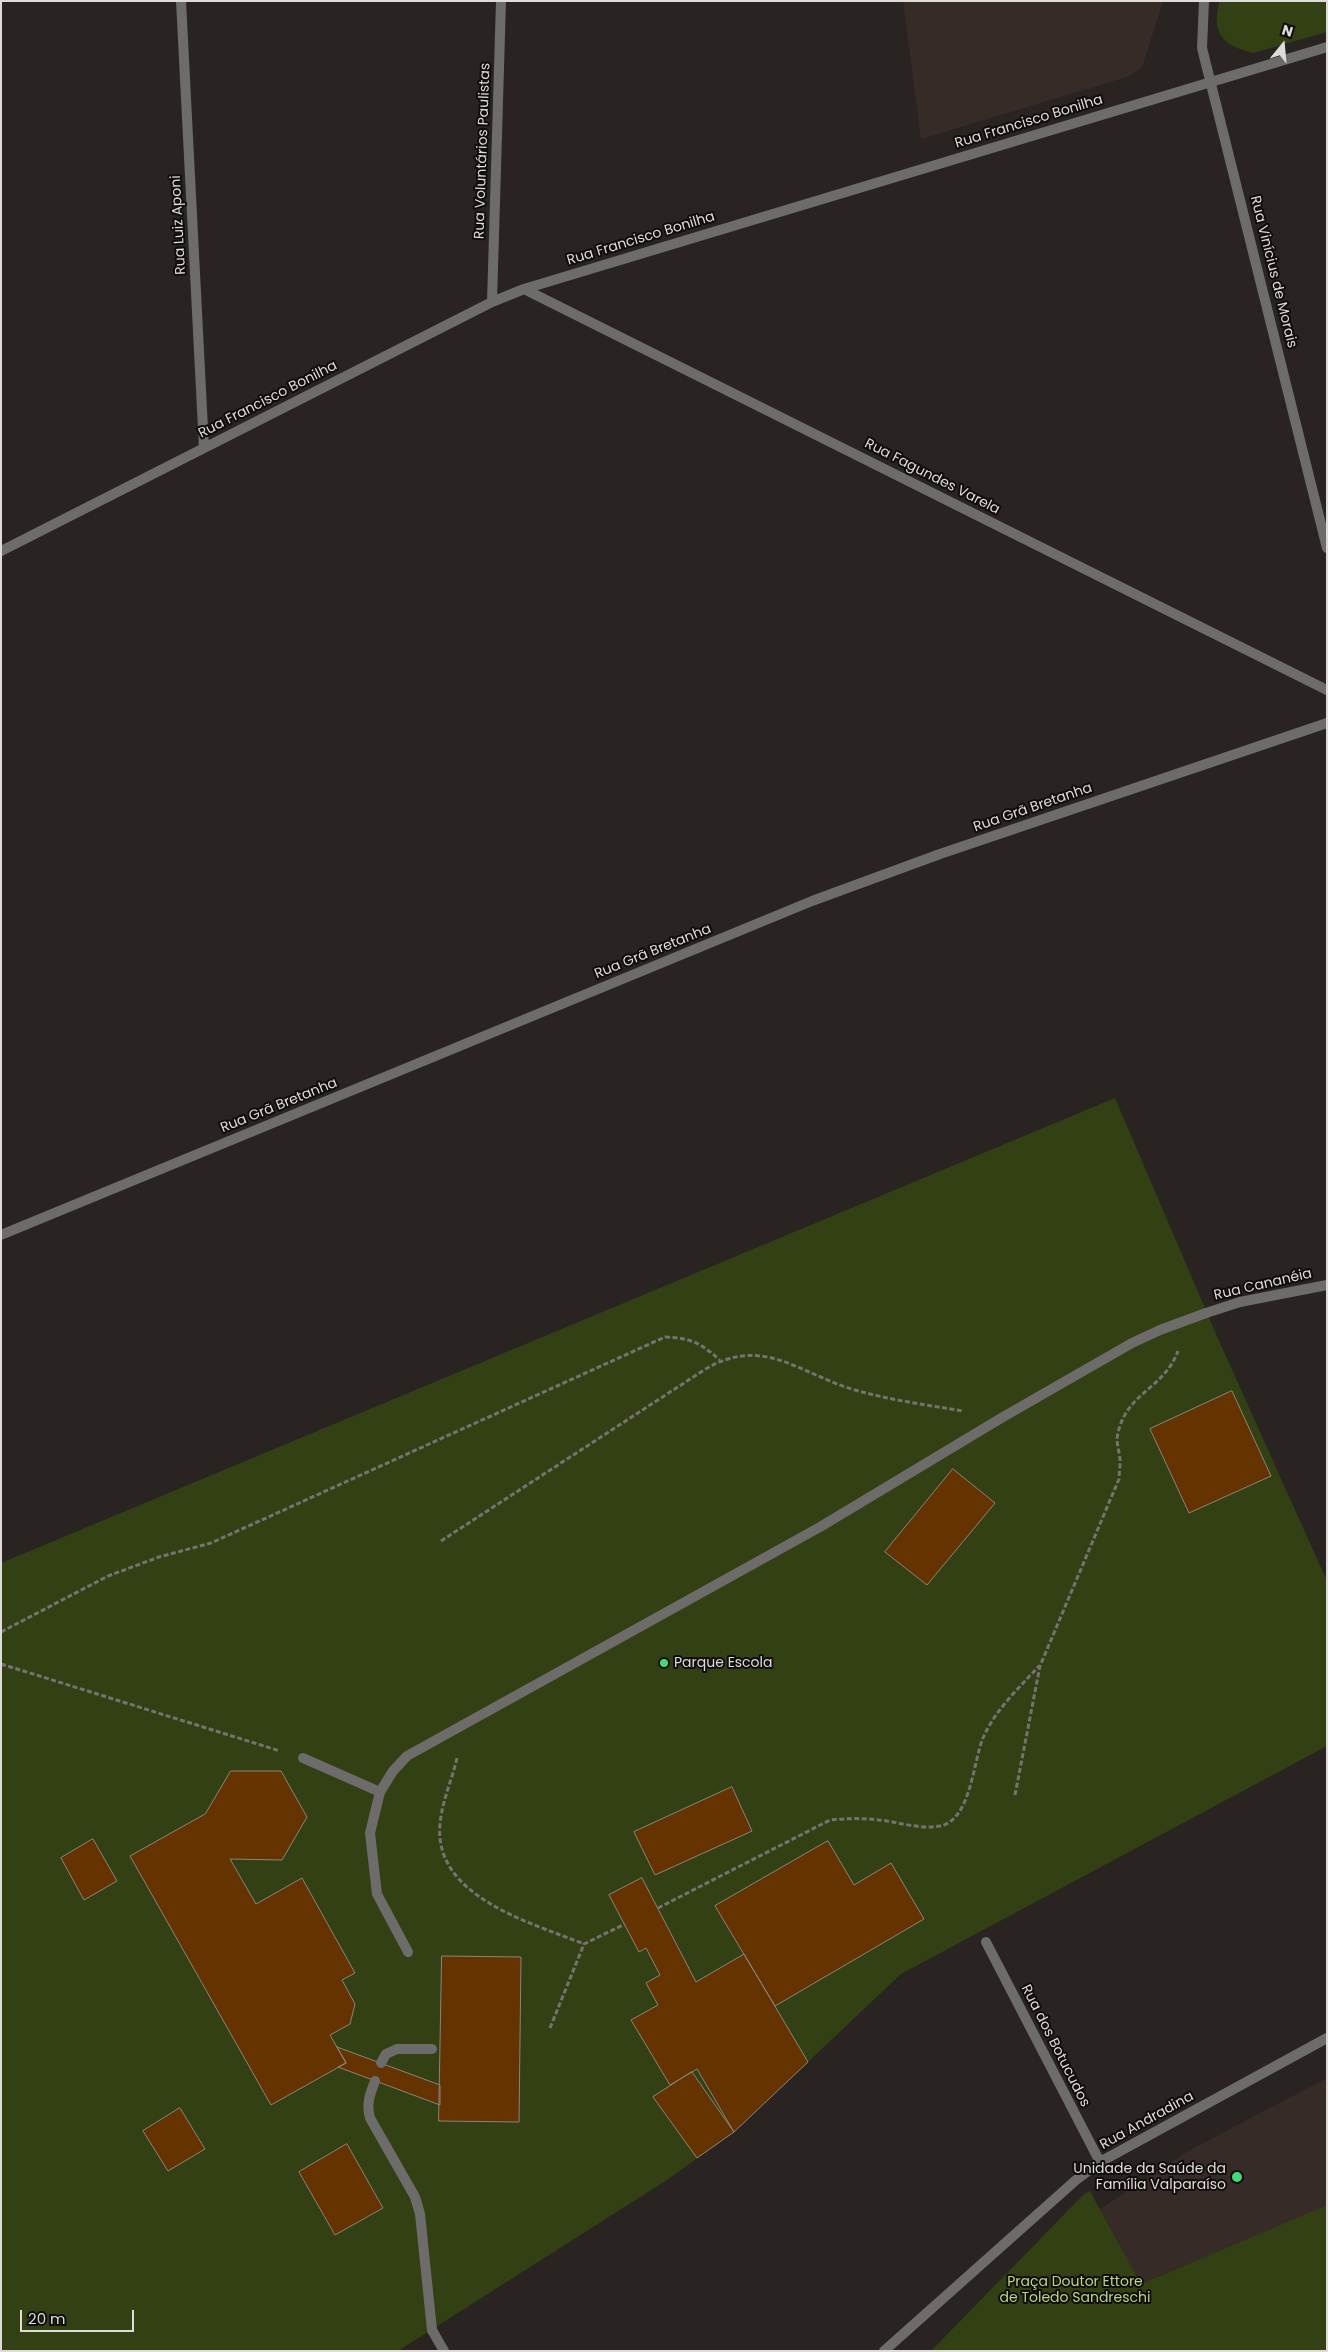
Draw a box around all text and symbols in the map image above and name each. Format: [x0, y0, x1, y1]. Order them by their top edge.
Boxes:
north arrow [1258, 20, 1308, 70]
text: N [1279, 20, 1295, 42]
street label: Rua Voluntários Paulistas [472, 63, 494, 239]
street label: Rua Francisco Bonilha [953, 92, 1105, 152]
street label: Rua Luiz Aponi [168, 175, 190, 275]
street label: Rua Vinícius de Morais [1246, 194, 1300, 350]
street label: Rua Francisco Bonilha [565, 209, 717, 269]
street label: Rua Francisco Bonilha [196, 358, 340, 442]
street label: Rua Fagundes Varela [862, 436, 1002, 518]
street label: Rua Grã Bretanha [971, 780, 1095, 836]
street label: Rua Grã Bretanha [592, 921, 714, 983]
street label: Rua Grã Bretanha [218, 1075, 340, 1137]
street label: Rua Cananéia [1212, 1266, 1314, 1304]
place label: Parque Escola [674, 1655, 772, 1671]
marker: Parque Escola [658, 1657, 670, 1669]
street label: Rua dos Botucudos [1017, 1982, 1093, 2110]
street label: Rua Andradina [1097, 2088, 1197, 2154]
place label: Unidade da Saúde da Família Valparaíso [1073, 2161, 1226, 2194]
marker: Unidade da Saúde da Família Valparaíso [1230, 2170, 1244, 2184]
park label: Praça Doutor Ettore de Toledo Sandreschi [1000, 2274, 1150, 2306]
scale bar [22, 2300, 136, 2332]
text: 20 m [28, 2308, 66, 2329]

